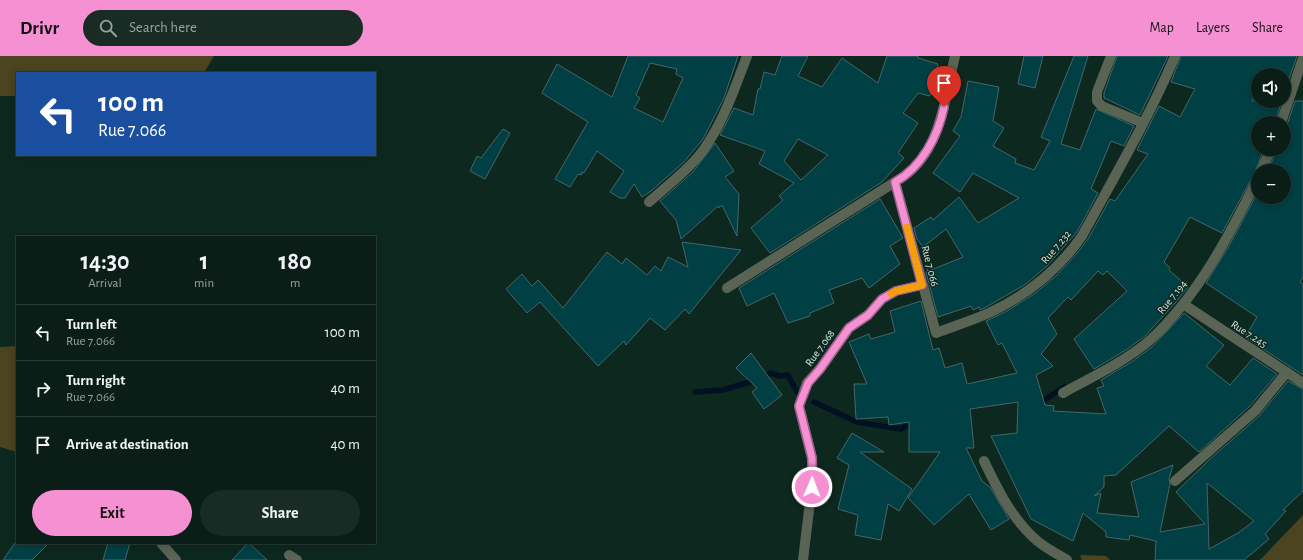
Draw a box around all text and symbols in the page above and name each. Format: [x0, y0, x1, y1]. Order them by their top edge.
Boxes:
search box [83, 10, 363, 46]
icon: search [97, 17, 119, 39]
text: Drivr [20, 19, 59, 38]
text: Search here [129, 20, 197, 35]
text: Map [1149, 21, 1174, 35]
text: Layers [1196, 21, 1230, 35]
text: Share [1252, 21, 1283, 35]
pin [927, 66, 961, 107]
map controls [1251, 68, 1291, 204]
button: sound [1251, 68, 1291, 108]
icon: arrive [933, 72, 955, 94]
icon: left [32, 88, 84, 140]
text: 100 m [98, 89, 164, 117]
button: + [1251, 116, 1291, 156]
text: Rue 7.066 [98, 122, 166, 140]
button: − [1251, 164, 1291, 204]
street label: Rue 7.232 [1039, 228, 1073, 266]
street label: Rue 7.066 [920, 244, 940, 288]
text: 14:30 [80, 250, 129, 274]
text: 1 [200, 250, 208, 274]
text: 180 [279, 250, 312, 274]
text: Arrival [88, 277, 122, 290]
text: min [194, 277, 214, 290]
text: m [290, 277, 300, 290]
street label: Rue 7.194 [1155, 278, 1189, 316]
text: Turn left [66, 317, 117, 332]
street label: Rue 7.245 [1229, 318, 1269, 350]
icon: left [32, 322, 54, 344]
text: 100 m [325, 325, 360, 340]
street label: Rue 7.068 [803, 328, 837, 368]
text: Rue 7.066 [66, 335, 115, 348]
text: Turn right [66, 373, 125, 388]
icon: right [32, 378, 54, 400]
text: 40 m [330, 381, 360, 396]
text: Rue 7.066 [66, 391, 115, 404]
icon: arrive [32, 434, 54, 456]
text: Arrive at destination [66, 437, 189, 452]
text: 40 m [330, 437, 360, 452]
position arrow [791, 466, 833, 508]
button: Exit [32, 490, 192, 536]
button: Share [200, 490, 360, 536]

